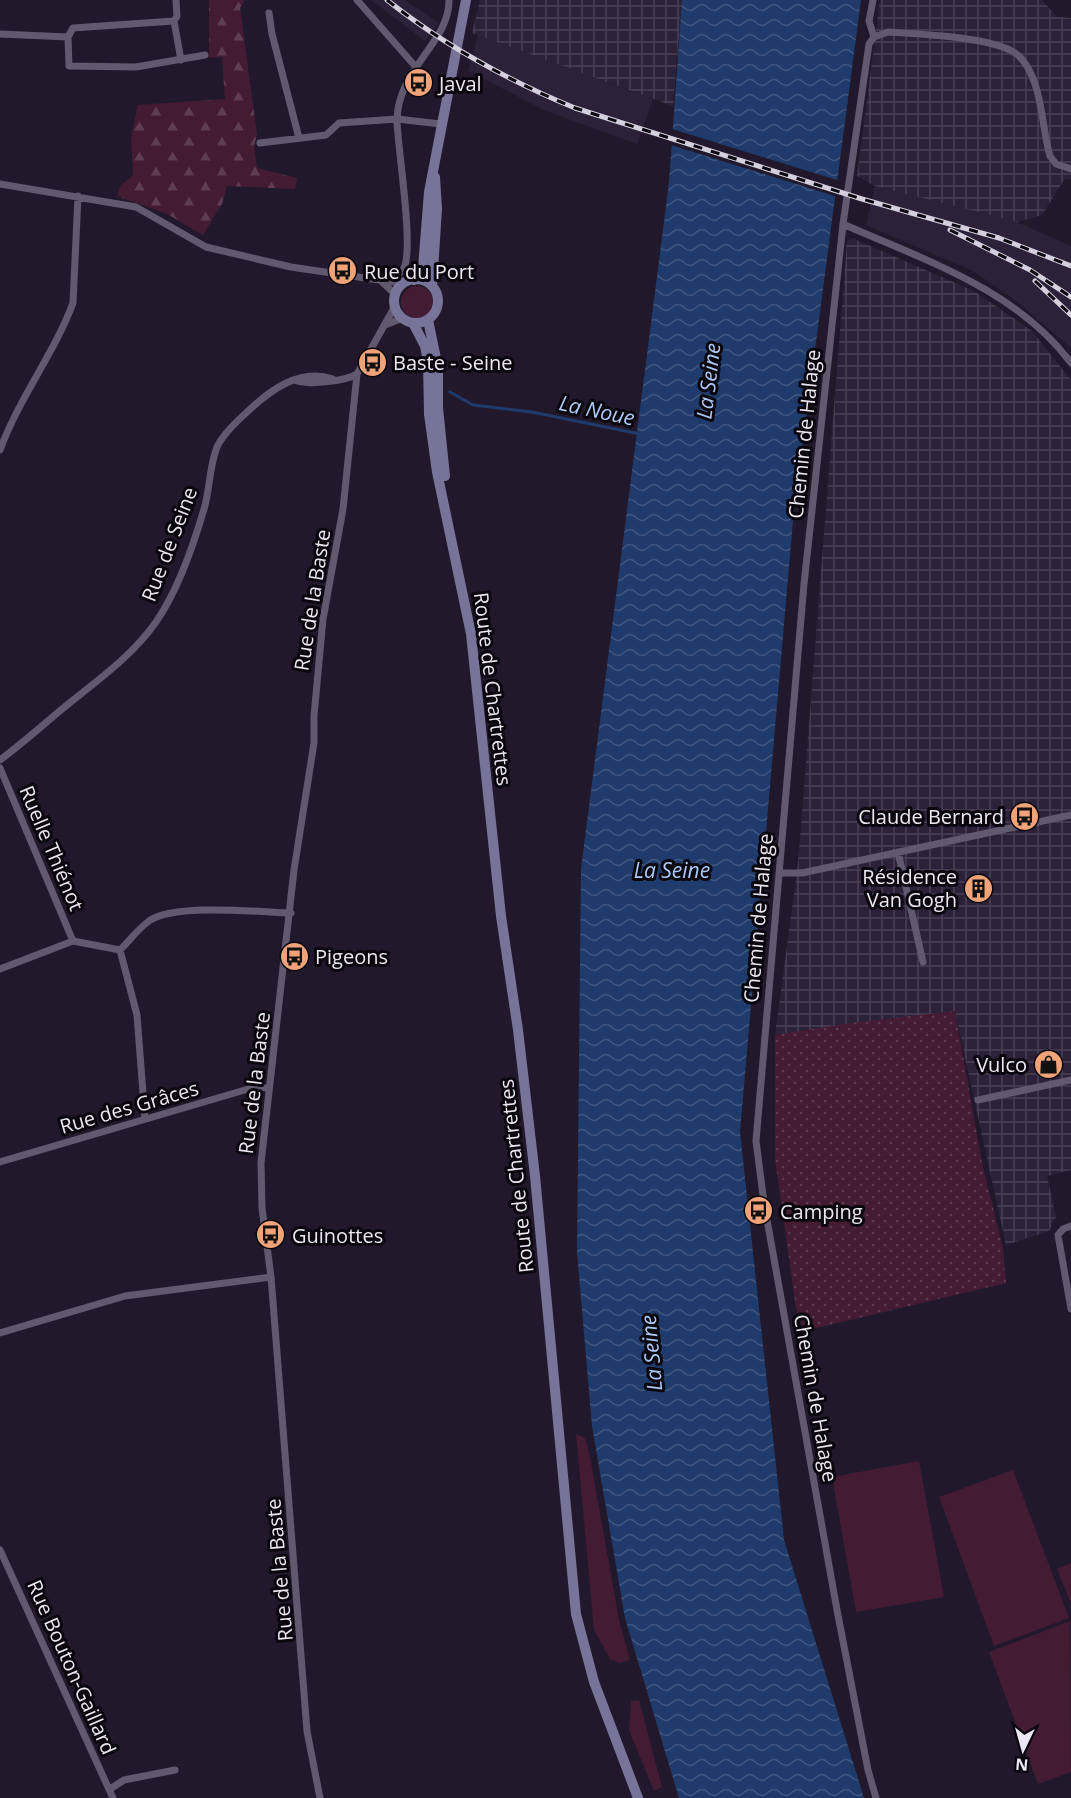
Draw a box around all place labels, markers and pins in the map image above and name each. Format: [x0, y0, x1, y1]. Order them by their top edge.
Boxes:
bus stop icon: Javal [402, 67, 434, 99]
place label: Javal [437, 70, 482, 97]
bus stop icon: Rue du Port [327, 255, 359, 287]
place label: Rue du Port [364, 258, 474, 285]
bus stop icon: Baste - Seine [356, 346, 388, 378]
place label: Baste - Seine [393, 349, 513, 376]
bus stop icon: Claude Bernard [1009, 800, 1041, 832]
place label: Claude Bernard [858, 803, 1004, 830]
place label: Résidence Van Gogh [862, 863, 957, 913]
building icon: Résidence Van Gogh [962, 872, 994, 904]
bus stop icon: Pigeons [278, 940, 310, 972]
place label: Pigeons [315, 943, 388, 970]
shop icon: Vulco [1032, 1048, 1064, 1080]
place label: Vulco [976, 1051, 1027, 1078]
bus stop icon: Camping [743, 1195, 775, 1227]
place label: Camping [780, 1198, 863, 1225]
bus stop icon: Guinottes [255, 1219, 287, 1251]
place label: Guinottes [292, 1222, 383, 1249]

